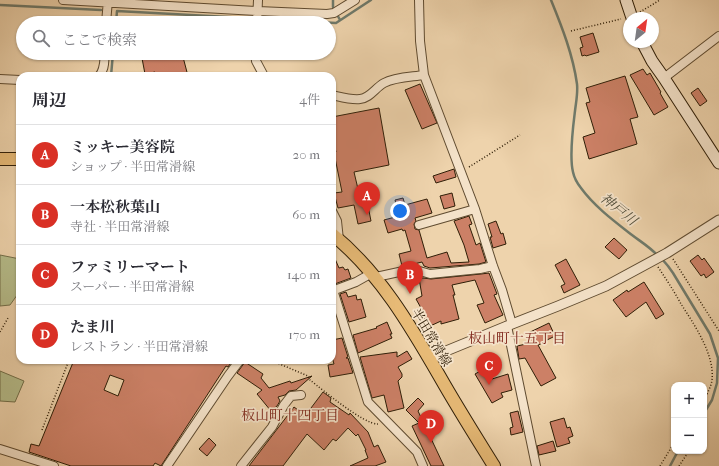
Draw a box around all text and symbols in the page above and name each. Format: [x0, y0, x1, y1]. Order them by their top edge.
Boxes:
north arrow [623, 12, 659, 48]
search box [16, 16, 336, 60]
icon: search [30, 27, 52, 49]
text: ここで検索 [62, 31, 137, 49]
text: 周辺 [32, 90, 66, 110]
text: 4件 [299, 92, 320, 107]
text: ミッキー美容院 [70, 138, 175, 156]
text: A [41, 147, 49, 162]
text: 20 m [293, 147, 320, 162]
text: ショップ · 半田常滑線 [70, 159, 195, 174]
pin: A [354, 182, 380, 215]
water label: 神戸川 [597, 190, 642, 230]
text: 一本松秋葉山 [70, 198, 160, 216]
your location [390, 201, 410, 221]
text: B [41, 207, 49, 222]
text: 60 m [292, 207, 320, 222]
text: 寺社 · 半田常滑線 [70, 219, 169, 234]
text: ファミリーマート [70, 258, 190, 276]
pin: B [397, 261, 423, 294]
text: C [41, 267, 49, 282]
text: 140 m [287, 267, 320, 282]
text: スーパー · 半田常滑線 [70, 279, 194, 294]
street label: 半田常滑線 [408, 306, 455, 369]
text: たま川 [70, 318, 115, 336]
text: D [40, 327, 50, 342]
text: 170 m [288, 327, 320, 342]
district label: 板山町十五丁目 [468, 330, 566, 347]
text: レストラン · 半田常滑線 [70, 339, 208, 354]
pin: C [476, 352, 502, 385]
map controls [671, 382, 707, 454]
button: + [671, 382, 707, 418]
district label: 板山町十四丁目 [241, 407, 339, 424]
pin: D [418, 410, 444, 443]
button: − [671, 418, 707, 454]

